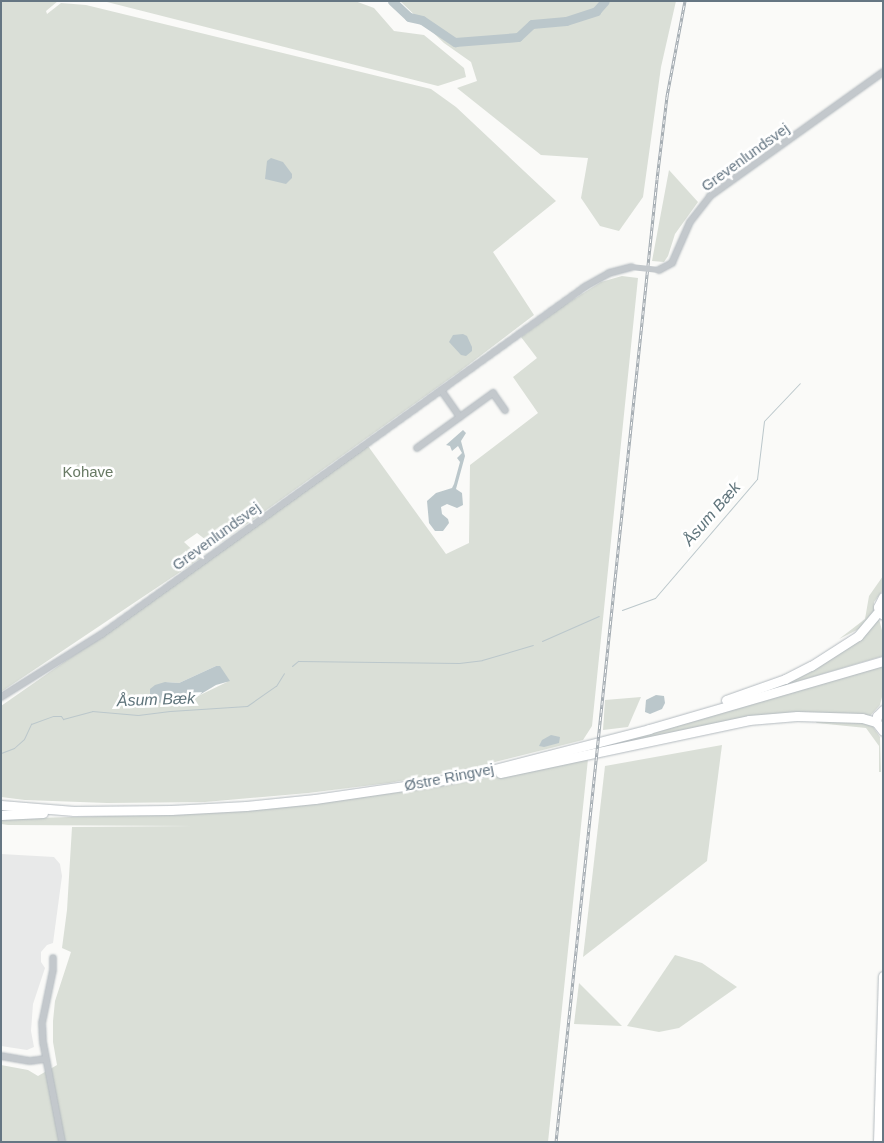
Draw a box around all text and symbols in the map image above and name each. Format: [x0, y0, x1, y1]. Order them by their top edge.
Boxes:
street label: Grevenlundsvej [698, 119, 792, 195]
park label: Kohave [63, 463, 113, 481]
water label: Åsum Bæk [679, 478, 745, 550]
street label: Grevenlundsvej [169, 498, 263, 574]
water label: Åsum Bæk [117, 689, 195, 711]
street label: Østre Ringvej [403, 759, 495, 795]

